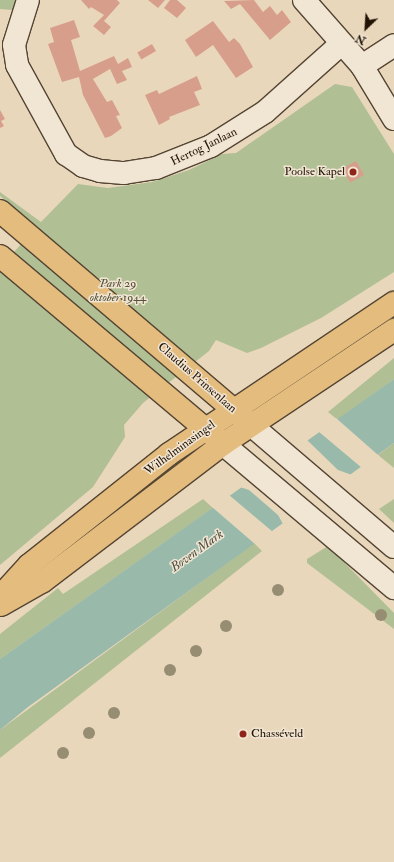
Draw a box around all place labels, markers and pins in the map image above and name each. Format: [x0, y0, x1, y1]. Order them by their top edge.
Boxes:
place label: Poolse Kapel [285, 165, 345, 179]
marker: Poolse Kapel [348, 167, 358, 177]
place label: Chasséveld [251, 727, 303, 741]
marker: Chasséveld [238, 729, 248, 739]

